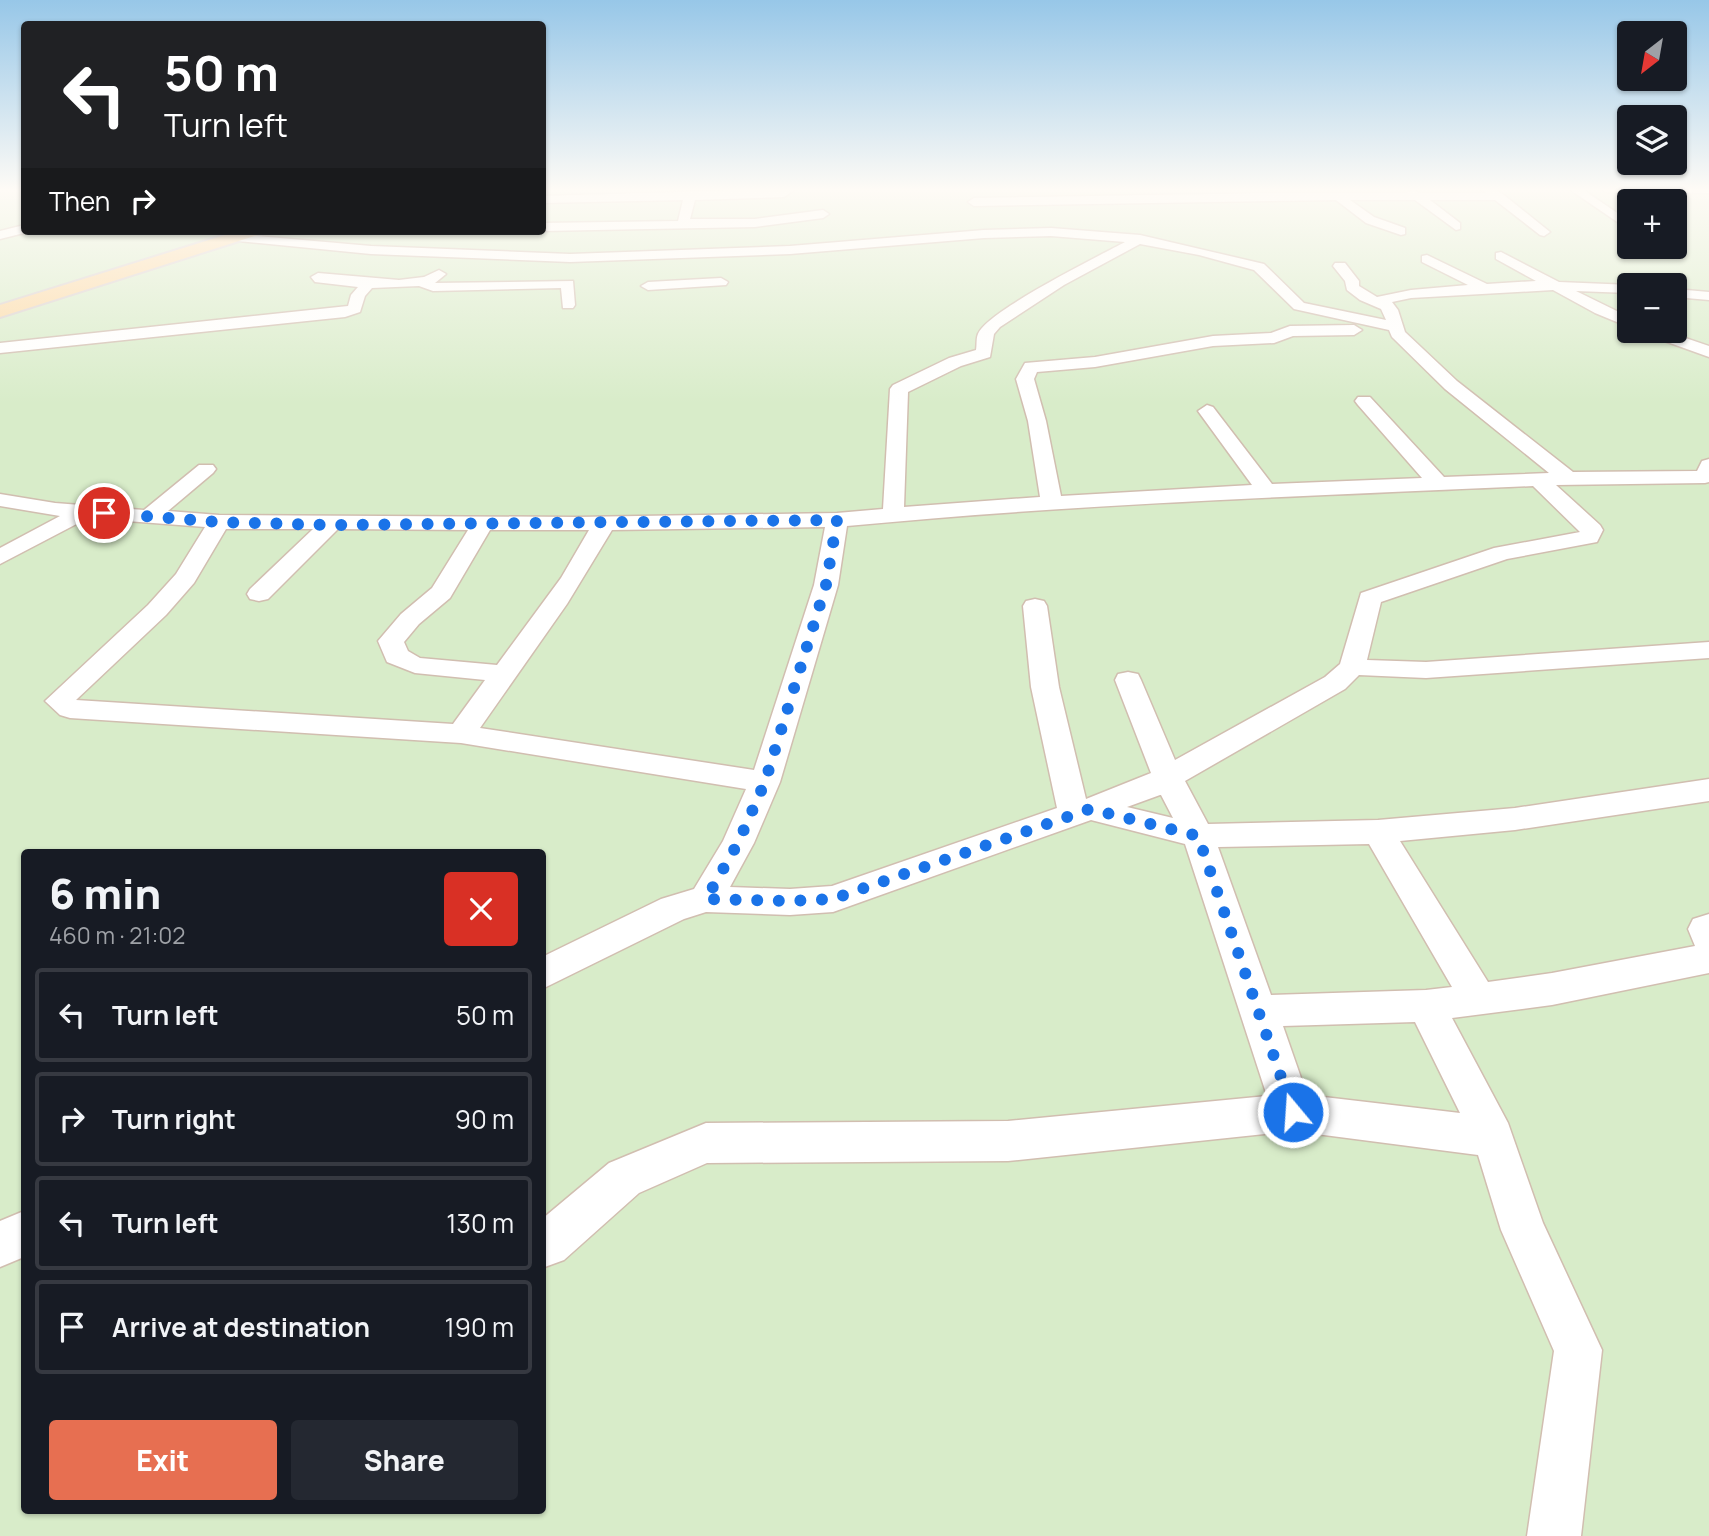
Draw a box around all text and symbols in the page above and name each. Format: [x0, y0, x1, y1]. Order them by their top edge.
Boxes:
north arrow [1617, 21, 1687, 91]
map controls [1617, 21, 1687, 343]
text: 50 m [164, 39, 279, 106]
icon: left [49, 49, 140, 140]
text: Turn left [164, 103, 288, 147]
button: layers [1617, 105, 1687, 175]
icon: right [124, 182, 162, 220]
text: Then [49, 183, 110, 219]
button: + [1617, 189, 1687, 259]
button: − [1617, 273, 1687, 343]
pin [74, 483, 134, 543]
icon: arrive [85, 494, 123, 532]
text: 6 min [49, 864, 161, 922]
button: close [444, 872, 518, 946]
text: 460 m · 21:02 [49, 919, 185, 951]
icon: left [53, 996, 91, 1034]
text: Turn left [112, 997, 219, 1033]
text: 50 m [456, 997, 514, 1033]
position arrow [1256, 1075, 1330, 1149]
icon: right [53, 1100, 91, 1138]
text: Turn right [112, 1101, 236, 1137]
text: 90 m [455, 1101, 514, 1137]
icon: left [53, 1204, 91, 1242]
text: Turn left [112, 1205, 219, 1241]
text: 130 m [446, 1205, 514, 1241]
icon: arrive [53, 1308, 91, 1346]
text: Arrive at destination [112, 1309, 370, 1345]
text: 190 m [445, 1309, 514, 1345]
button: Exit [49, 1420, 277, 1500]
button: Share [291, 1420, 518, 1500]

